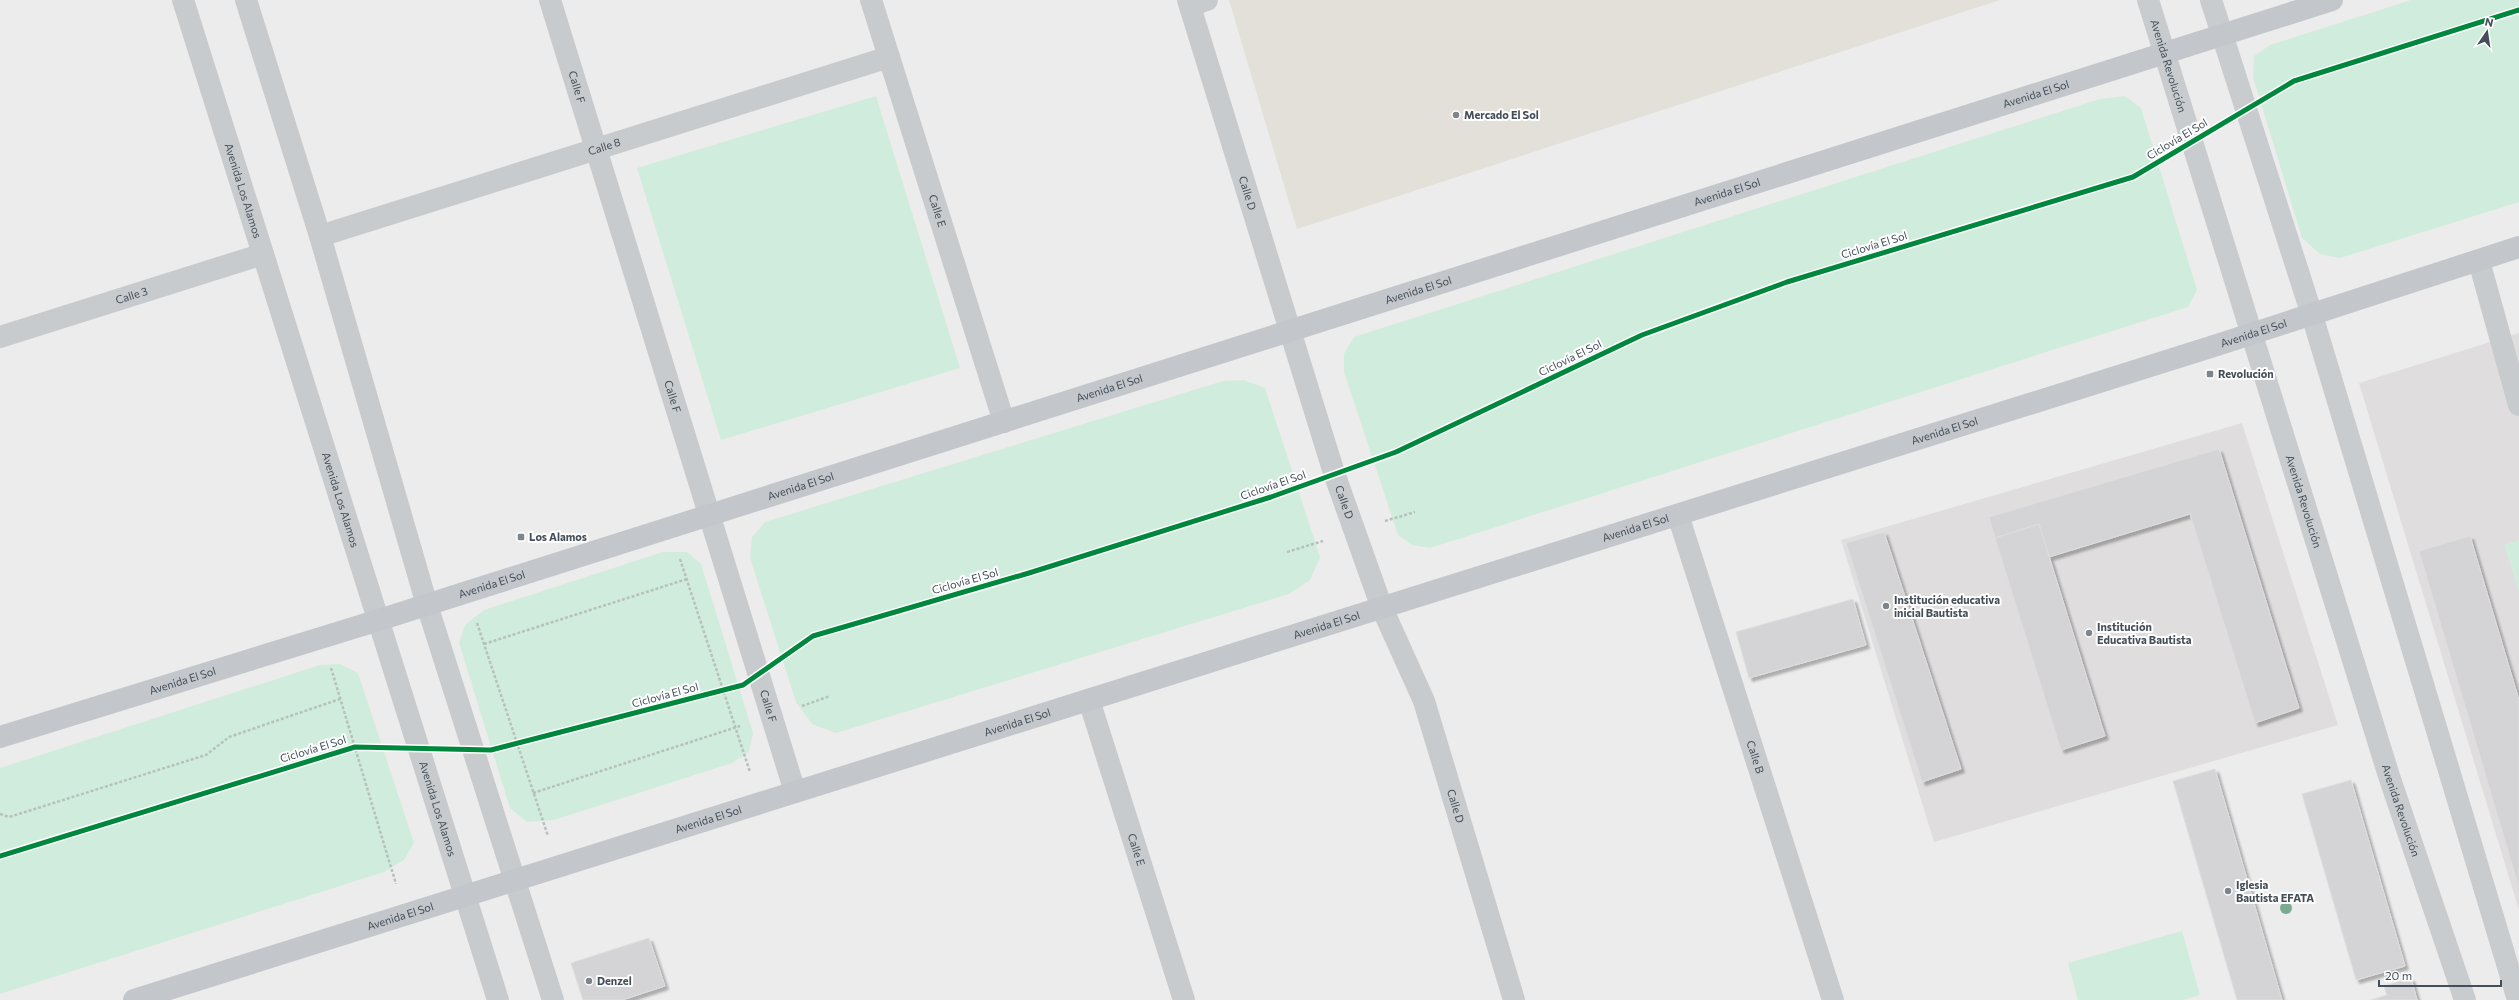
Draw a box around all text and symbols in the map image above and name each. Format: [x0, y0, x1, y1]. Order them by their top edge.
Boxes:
north arrow [2467, 12, 2507, 52]
text: N [2484, 15, 2495, 29]
street label: Avenida Revolución [2148, 18, 2189, 114]
street label: Calle F [566, 69, 588, 105]
street label: Avenida El Sol [2001, 77, 2071, 110]
place label: Mercado El Sol [1464, 108, 1539, 121]
marker: Mercado El Sol [1451, 110, 1461, 120]
street label: Ciclovía El Sol [2144, 115, 2209, 162]
street label: Calle 8 [586, 135, 622, 157]
street label: Avenida Los Alamos [222, 141, 265, 240]
street label: Calle D [1237, 174, 1259, 211]
street label: Avenida El Sol [1692, 175, 1762, 208]
street label: Calle E [927, 193, 949, 228]
street label: Ciclovía El Sol [1839, 228, 1909, 261]
street label: Avenida El Sol [1383, 273, 1453, 306]
street label: Calle 3 [114, 284, 149, 306]
street label: Avenida El Sol [2219, 316, 2288, 350]
street label: Ciclovía El Sol [1536, 337, 1603, 378]
place label: Revolución [2218, 367, 2274, 380]
marker: Revolución [2205, 369, 2215, 379]
street label: Avenida El Sol [1074, 371, 1144, 404]
street label: Calle F [662, 379, 684, 414]
street label: Avenida El Sol [1910, 414, 1979, 447]
street label: Avenida Los Alamos [320, 450, 362, 549]
street label: Avenida Revolución [2284, 453, 2325, 549]
street label: Ciclovía El Sol [1238, 467, 1307, 502]
street label: Avenida El Sol [766, 469, 835, 502]
street label: Calle D [1333, 483, 1357, 521]
street label: Avenida El Sol [1600, 511, 1670, 544]
place label: Los Alamos [529, 530, 587, 543]
marker: Los Alamos [516, 532, 526, 542]
street label: Ciclovía El Sol [930, 565, 1000, 596]
street label: Avenida El Sol [457, 567, 527, 600]
place label: Institución educativa inicial Bautista [1894, 593, 2000, 619]
marker: Institución educativa inicial Bautista [1881, 601, 1891, 611]
street label: Avenida El Sol [1291, 608, 1361, 641]
place label: Institución Educativa Bautista [2097, 620, 2192, 646]
marker: Institución Educativa Bautista [2084, 628, 2094, 638]
street label: Avenida El Sol [147, 664, 217, 697]
street label: Ciclovía El Sol [630, 679, 700, 710]
street label: Calle F [758, 688, 780, 724]
street label: Avenida El Sol [982, 705, 1052, 738]
street label: Ciclovía El Sol [278, 732, 348, 765]
street label: Calle B [1744, 739, 1767, 775]
street label: Avenida Los Alamos [417, 760, 459, 858]
street label: Avenida Revolución [2380, 763, 2423, 858]
street label: Calle D [1445, 787, 1467, 824]
street label: Avenida El Sol [673, 802, 743, 836]
street label: Calle E [1126, 832, 1148, 867]
place label: Iglesia Bautista EFATA [2236, 878, 2314, 904]
marker: Iglesia Bautista EFATA [2223, 886, 2233, 896]
street label: Avenida El Sol [365, 899, 435, 932]
scale bar [2379, 962, 2501, 988]
text: 20 m [2385, 968, 2412, 982]
place label: Denzel [597, 974, 632, 987]
marker: Denzel [584, 976, 594, 986]

